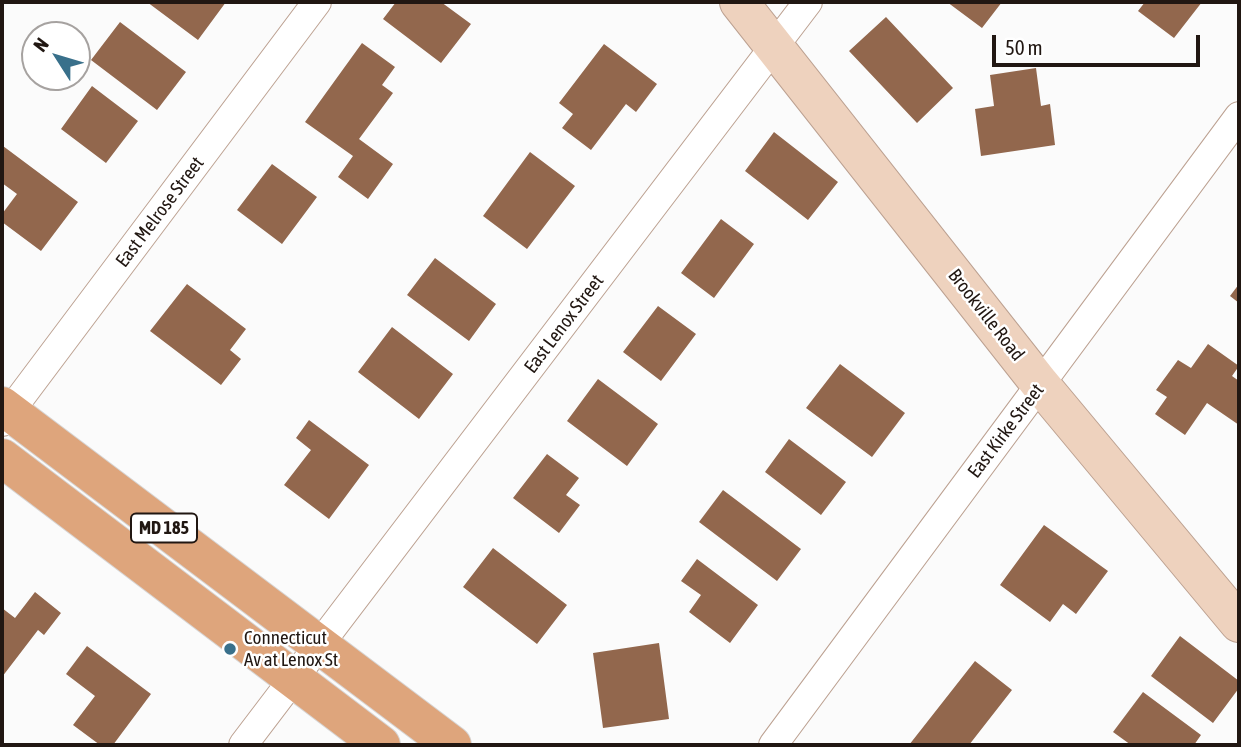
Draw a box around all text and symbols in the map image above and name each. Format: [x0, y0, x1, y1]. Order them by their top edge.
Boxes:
north arrow [21, 21, 91, 91]
scale bar [996, 21, 1204, 65]
text: N [29, 33, 53, 56]
text: 50 m [1005, 35, 1043, 59]
street label: East Melrose Street [111, 152, 209, 272]
street label: Brookville Road [943, 264, 1029, 366]
street label: East Lenox Street [520, 270, 608, 378]
street label: East Kirke Street [963, 379, 1049, 483]
road number: MD 185 [131, 514, 197, 542]
place label: Connecticut Av at Lenox St [244, 627, 338, 671]
marker: Connecticut Av at Lenox St [222, 641, 238, 657]

